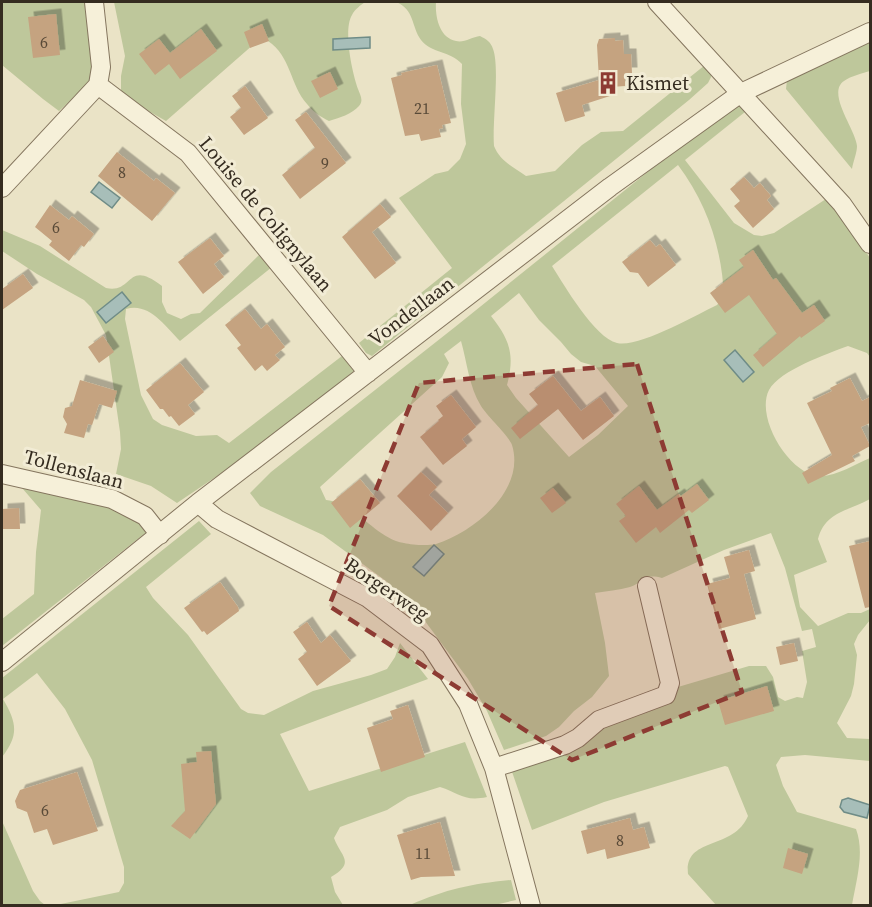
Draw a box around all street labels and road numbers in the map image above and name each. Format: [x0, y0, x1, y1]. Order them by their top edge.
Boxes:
street label: Louise de Colignylaan [193, 130, 339, 298]
street label: Vondellaan [362, 270, 460, 352]
street label: Tollenslaan [21, 442, 127, 496]
street label: Borgerweg [339, 550, 435, 628]

